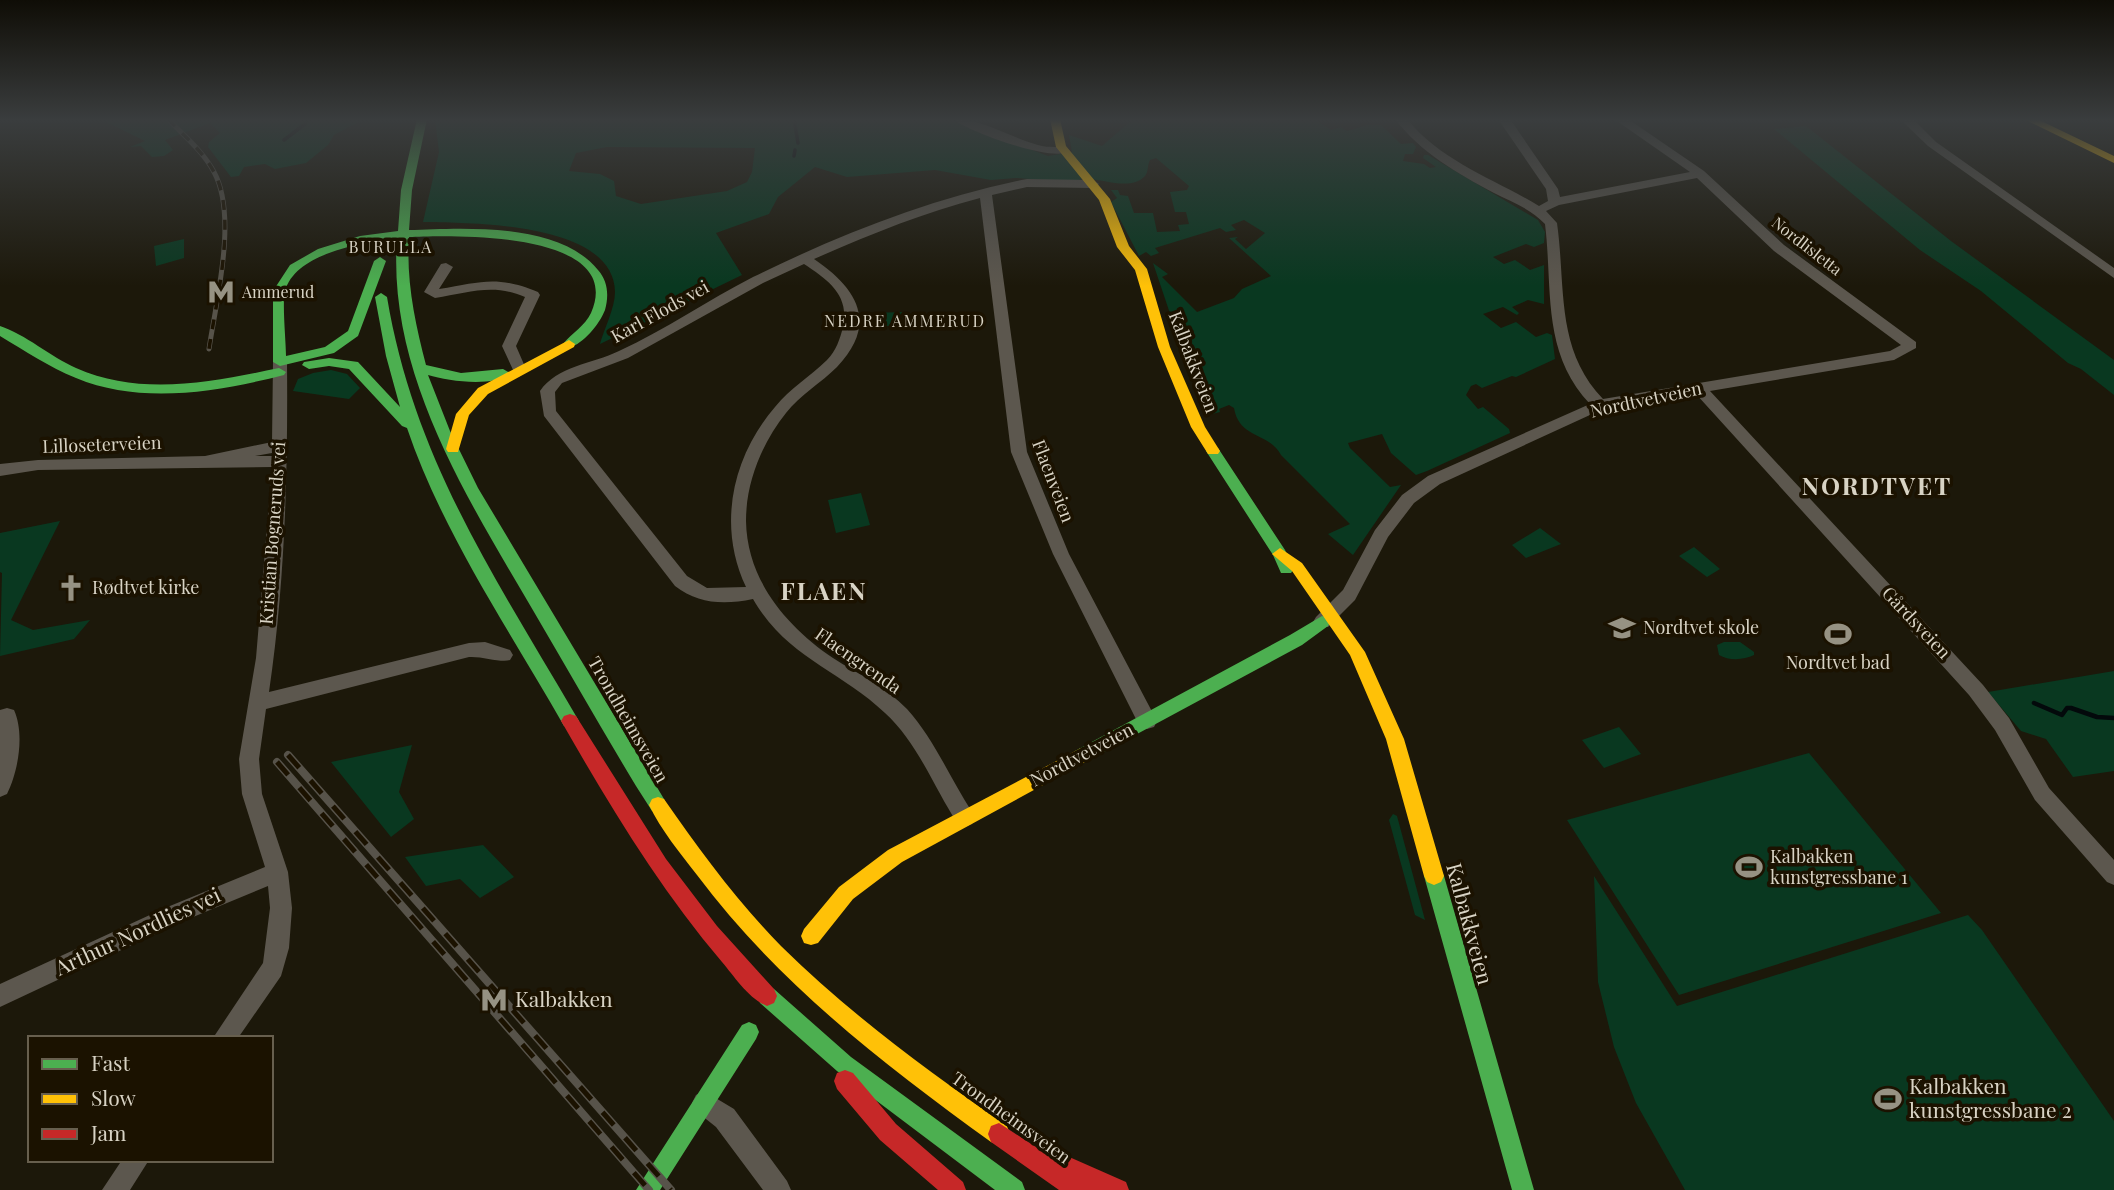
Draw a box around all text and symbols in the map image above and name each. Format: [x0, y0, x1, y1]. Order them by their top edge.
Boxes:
street label: Nordlisletta [1768, 212, 1847, 280]
district label: BURULLA [349, 236, 433, 257]
street label: Karl Flods vei [606, 274, 713, 348]
metro station icon: Ammerud [206, 277, 236, 307]
place label: Ammerud [241, 281, 314, 302]
street label: Kalbakkveien [1164, 307, 1224, 416]
district label: NEDRE AMMERUD [824, 310, 986, 331]
street label: Nordtvetveien [1588, 375, 1704, 423]
street label: Lilloseterveien [42, 430, 162, 458]
street label: Flaenveien [1027, 436, 1081, 526]
street label: Kristian Bogneruds vei [254, 441, 290, 625]
district label: NORDTVET [1802, 469, 1952, 501]
church icon: Rødtvet kirke [56, 573, 86, 603]
district label: FLAEN [781, 574, 867, 606]
place label: Rødtvet kirke [92, 575, 199, 599]
street label: Gårdsveien [1877, 581, 1957, 664]
school or university icon: Nordtvet skole [1607, 613, 1637, 643]
place label: Nordtvet skole [1643, 615, 1759, 639]
sports icon: Nordtvet bad [1823, 619, 1853, 649]
street label: Flaengrenda [811, 622, 907, 699]
place label: Nordtvet bad [1786, 650, 1891, 674]
street label: Trondheimsveien [583, 652, 675, 787]
street label: Nordtvetveien [1026, 717, 1138, 791]
place label: Kalbakken kunstgressbane 1 [1770, 844, 1908, 889]
sports icon: Kalbakken kunstgressbane 1 [1734, 852, 1764, 882]
street label: Kalbakkveien [1441, 859, 1501, 988]
street label: Arthur Nordlies vei [49, 880, 224, 981]
place label: Kalbakken [515, 984, 613, 1012]
metro station icon: Kalbakken [479, 985, 509, 1015]
legend [28, 1036, 273, 1162]
text: Fast [91, 1048, 130, 1076]
street label: Trondheimsveien [947, 1066, 1076, 1169]
place label: Kalbakken kunstgressbane 2 [1909, 1071, 2072, 1123]
text: Slow [91, 1083, 136, 1111]
sports icon: Kalbakken kunstgressbane 2 [1873, 1084, 1903, 1114]
text: Jam [90, 1118, 127, 1146]

